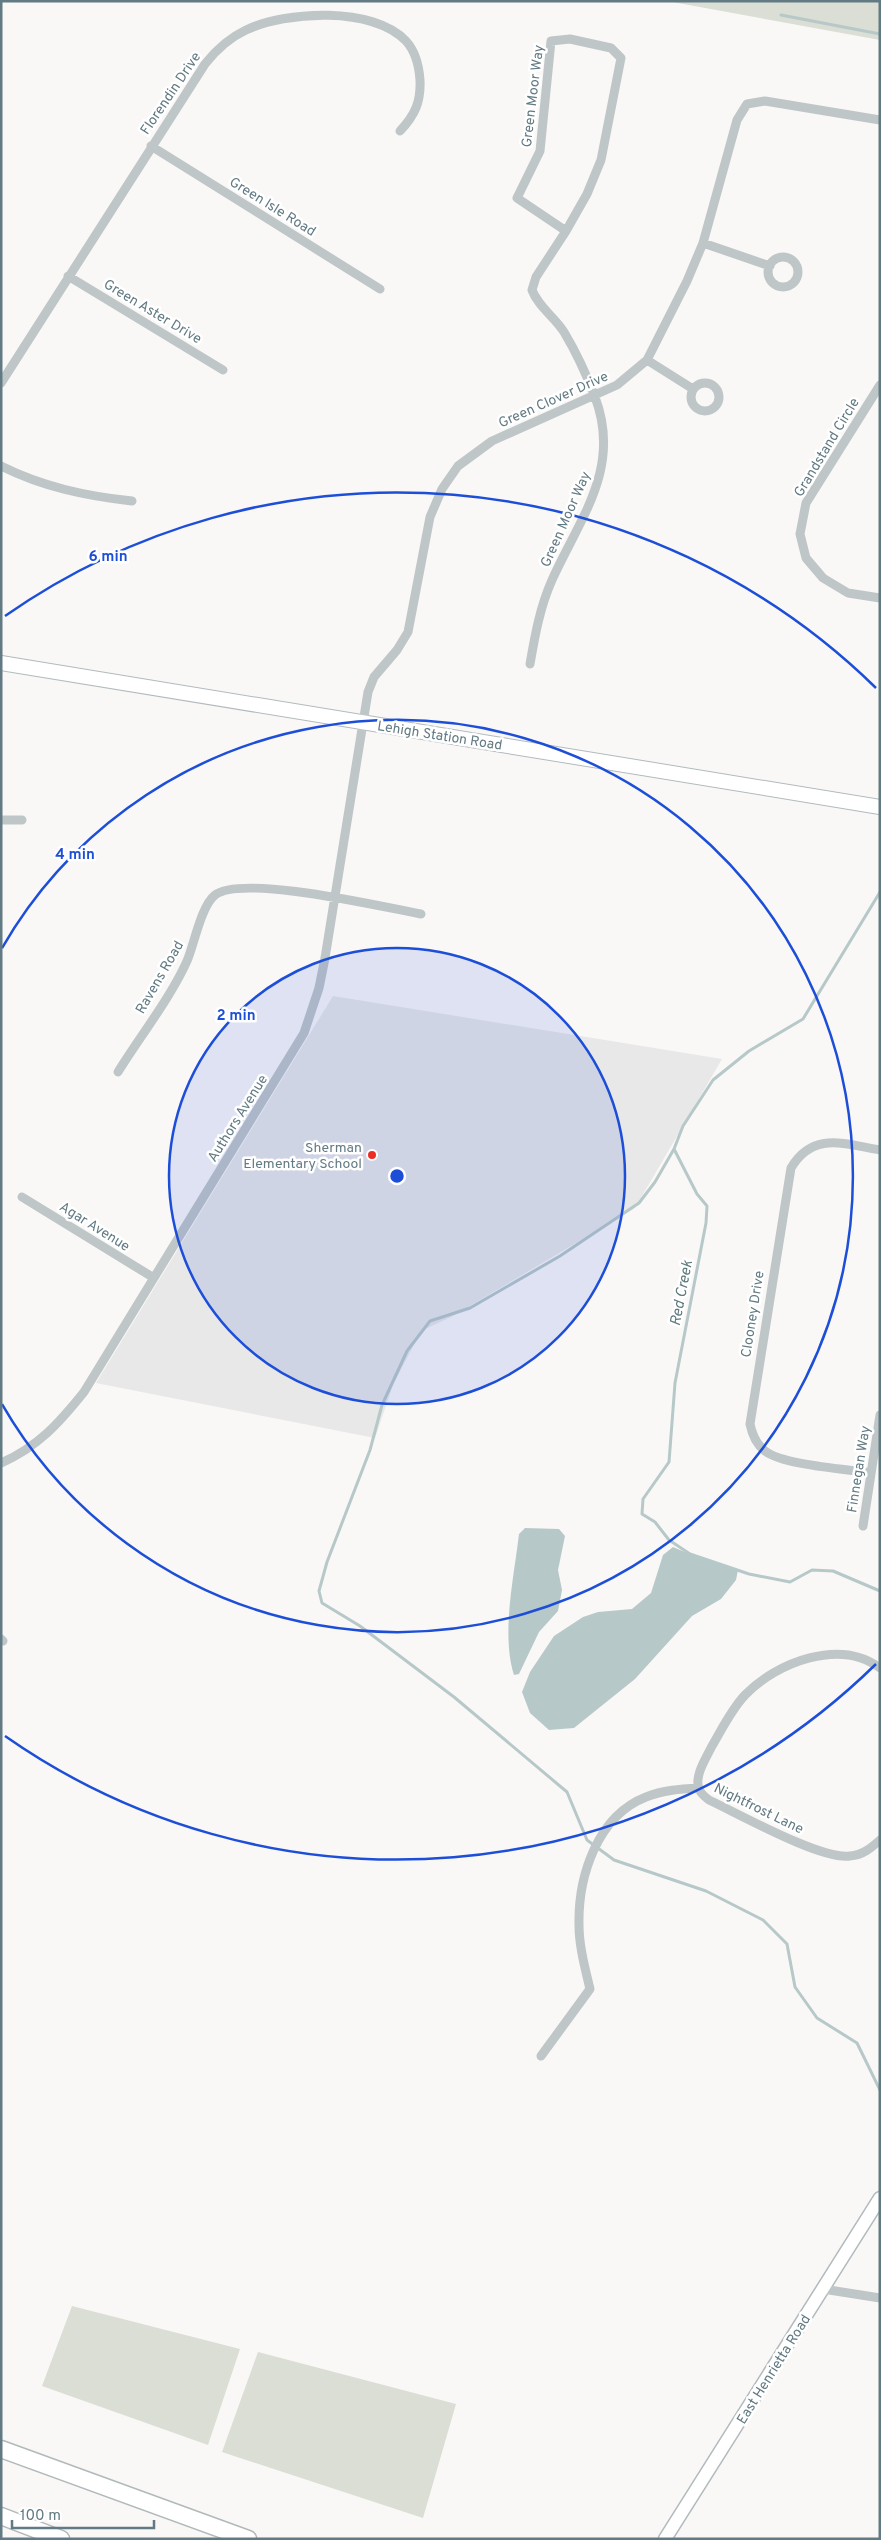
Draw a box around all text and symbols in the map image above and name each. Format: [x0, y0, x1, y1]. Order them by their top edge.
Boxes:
street label: Green Moor Way [519, 44, 548, 148]
street label: Florendin Drive [137, 49, 205, 138]
street label: Green Isle Road [226, 174, 318, 241]
street label: Green Aster Drive [100, 276, 204, 348]
street label: Green Clover Drive [496, 369, 611, 432]
street label: Grandstand Circle [791, 395, 864, 500]
street label: Green Moor Way [538, 469, 595, 570]
text: 6 min [88, 548, 128, 567]
street label: Lehigh Station Road [376, 718, 503, 755]
text: 4 min [55, 846, 95, 865]
street label: Ravens Road [133, 938, 188, 1017]
text: 2 min [216, 1007, 256, 1026]
street label: Authors Avenue [205, 1072, 272, 1166]
place label: Sherman Elementary School [243, 1140, 362, 1173]
marker: Sherman Elementary School [366, 1149, 378, 1161]
centre of rings [388, 1167, 406, 1185]
street label: Agar Avenue [56, 1199, 133, 1256]
water label: Red Creek [667, 1258, 698, 1328]
street label: Clooney Drive [738, 1270, 769, 1359]
street label: Finnegan Way [844, 1424, 875, 1514]
street label: Nightfrost Lane [711, 1780, 806, 1838]
street label: East Henrietta Road [734, 2312, 815, 2428]
scale bar [12, 2498, 155, 2530]
text: 100 m [20, 2507, 61, 2526]

